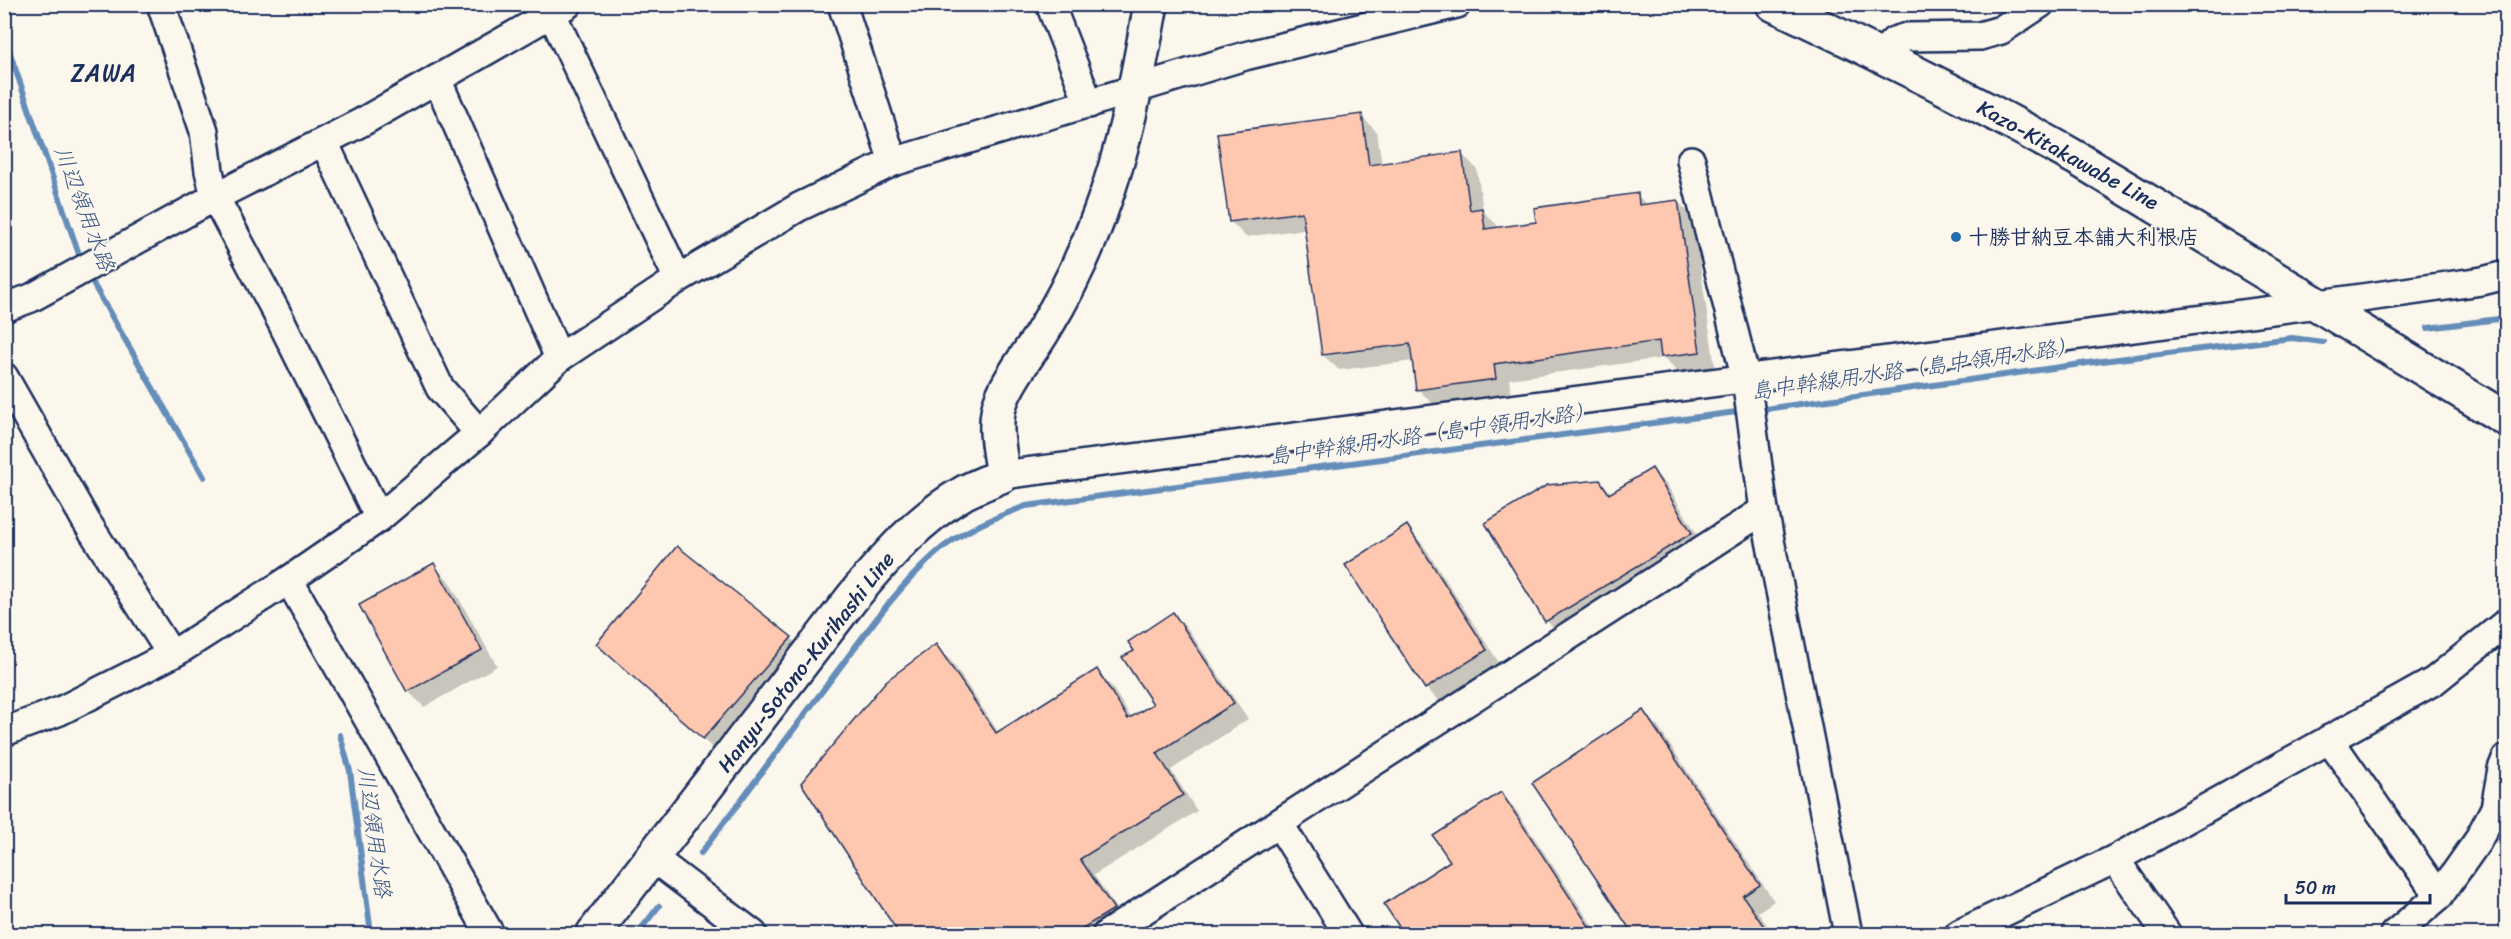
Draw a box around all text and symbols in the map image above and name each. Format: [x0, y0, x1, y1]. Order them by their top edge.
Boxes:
district label: ZAWA [71, 52, 137, 94]
street label: Kazo-Kitakawabe Line [1970, 89, 2166, 221]
water label: 川辺領用水路 [43, 140, 127, 279]
place label: 十勝甘納豆本舗大利根店 [1968, 218, 2199, 256]
marker: 十勝甘納豆本舗大利根店 [1949, 230, 1963, 244]
water label: 島中幹線用水路（島中領用水路） [1748, 326, 2080, 411]
water label: 島中幹線用水路（島中領用水路） [1266, 391, 1598, 476]
street label: Hanyu-Sotono-Kurihashi Line [707, 543, 905, 781]
water label: 川辺領用水路 [346, 764, 403, 902]
scale bar [2286, 867, 2430, 905]
text: 50 m [2295, 872, 2336, 904]

